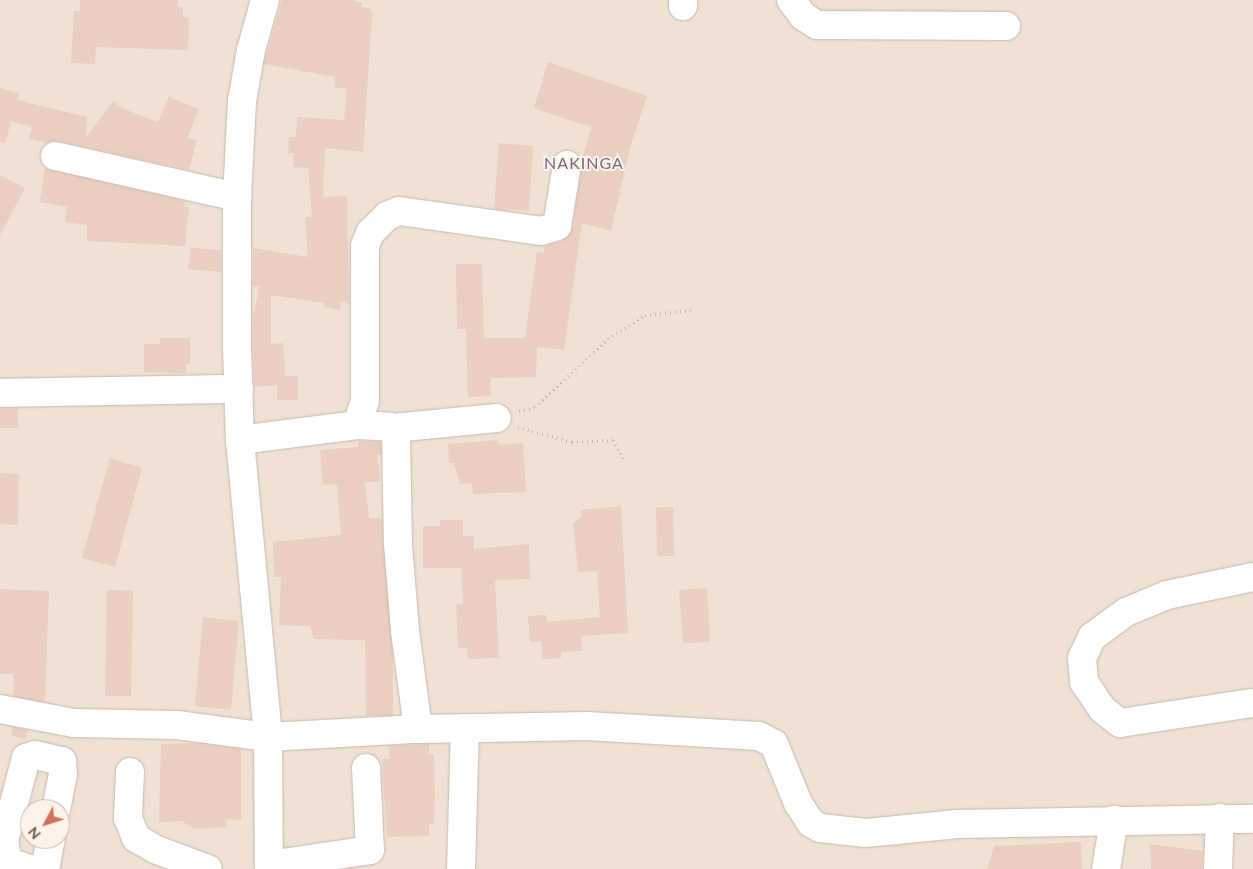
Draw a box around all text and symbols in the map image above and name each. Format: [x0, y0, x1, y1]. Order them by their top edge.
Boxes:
district label: NAKINGA [543, 153, 625, 173]
north arrow [20, 799, 70, 849]
text: N [24, 824, 44, 843]

